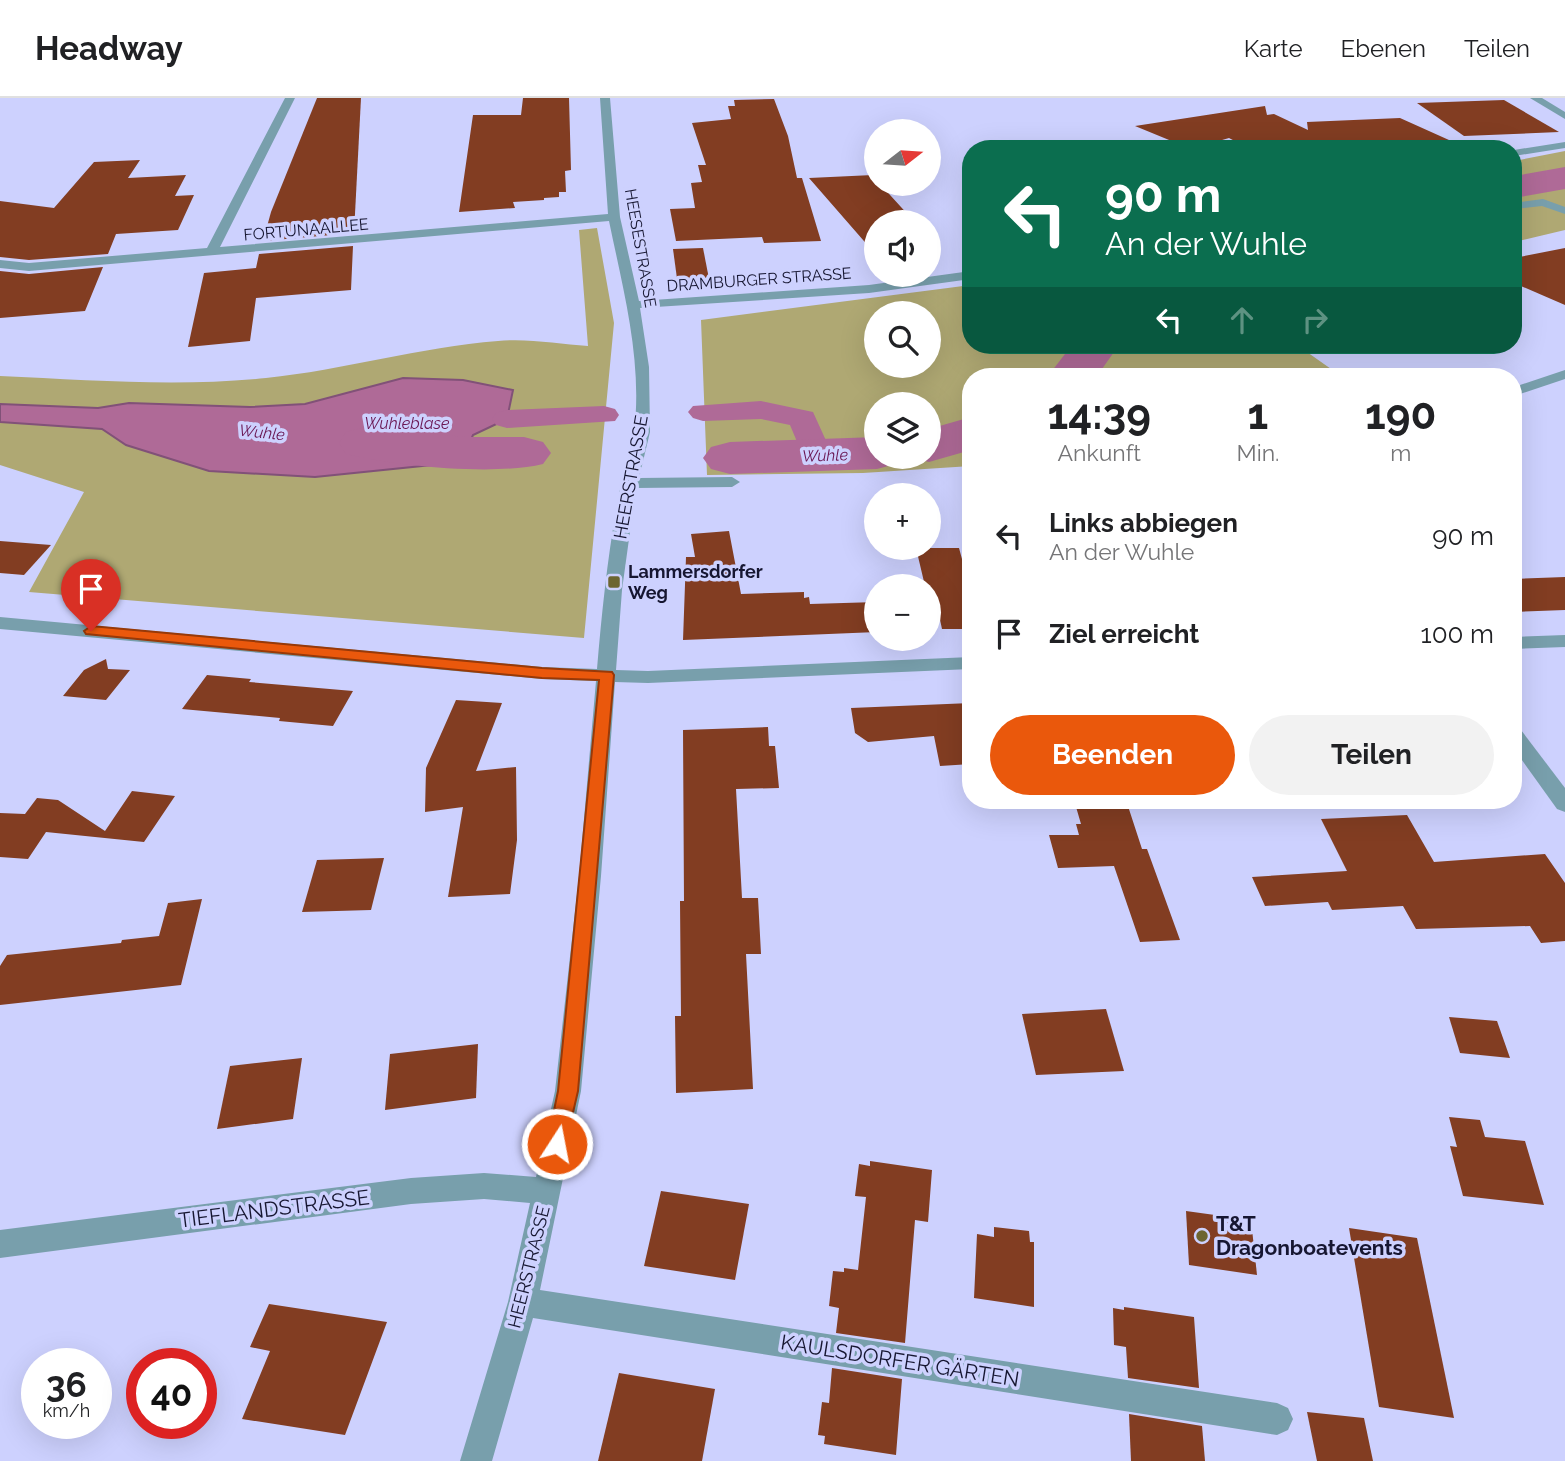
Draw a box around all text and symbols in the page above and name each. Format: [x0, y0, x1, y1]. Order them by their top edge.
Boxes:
text: Headway [35, 29, 183, 68]
text: Karte [1244, 34, 1303, 63]
text: Ebenen [1341, 34, 1426, 63]
text: Teilen [1464, 34, 1530, 63]
north arrow [864, 119, 942, 196]
map controls [864, 119, 941, 651]
text: 90 m [1105, 166, 1221, 223]
icon: left [990, 168, 1081, 259]
street label: HEESESTRASSE [621, 187, 660, 309]
button: sound [864, 210, 941, 287]
street label: FORTUNAALLEE [243, 215, 370, 244]
text: An der Wuhle [1105, 225, 1307, 262]
street label: DRAMBURGER STRASSE [666, 264, 852, 295]
button: search [864, 301, 941, 378]
icon: left [1150, 301, 1188, 339]
icon: ahead [1223, 301, 1261, 339]
icon: right [1296, 301, 1334, 339]
text: 14:39 [1048, 390, 1151, 439]
text: 1 [1248, 390, 1268, 439]
text: 190 [1365, 390, 1436, 439]
button: layers [864, 392, 941, 469]
street label: HEERSTRASSE [609, 413, 652, 540]
water label: Wuhleblase [364, 414, 450, 433]
water label: Wuhle [238, 421, 286, 444]
text: Ankunft [1058, 439, 1141, 466]
text: Min. [1237, 439, 1279, 466]
text: m [1390, 439, 1411, 466]
water label: Wuhle [802, 445, 849, 466]
button: + [864, 483, 941, 560]
text: Links abbiegen [1049, 508, 1238, 538]
icon: left [990, 517, 1028, 555]
text: 90 m [1432, 521, 1494, 551]
text: An der Wuhle [1049, 538, 1194, 565]
pin [61, 559, 121, 631]
place label: Lammersdorfer Weg [628, 561, 763, 603]
icon: arrive [72, 570, 110, 608]
marker: Lammersdorfer Weg [606, 574, 622, 590]
button: − [864, 574, 941, 651]
icon: arrive [990, 615, 1028, 653]
text: Ziel erreicht [1049, 619, 1199, 649]
text: 100 m [1421, 619, 1494, 649]
button: Beenden [990, 715, 1235, 795]
button: Teilen [1249, 715, 1494, 795]
position arrow [520, 1107, 594, 1181]
street label: TIEFLANDSTRASSE [177, 1184, 371, 1233]
street label: HEERSTRASSE [503, 1204, 554, 1330]
place label: T&T Dragonboatevents [1216, 1211, 1403, 1260]
marker: T&T Dragonboatevents [1194, 1228, 1210, 1244]
street label: KAULSDORFER GÄRTEN [779, 1329, 1021, 1392]
speed limit sign: 40 [126, 1348, 217, 1439]
text: 36 [46, 1364, 87, 1405]
text: km/h [43, 1400, 90, 1421]

